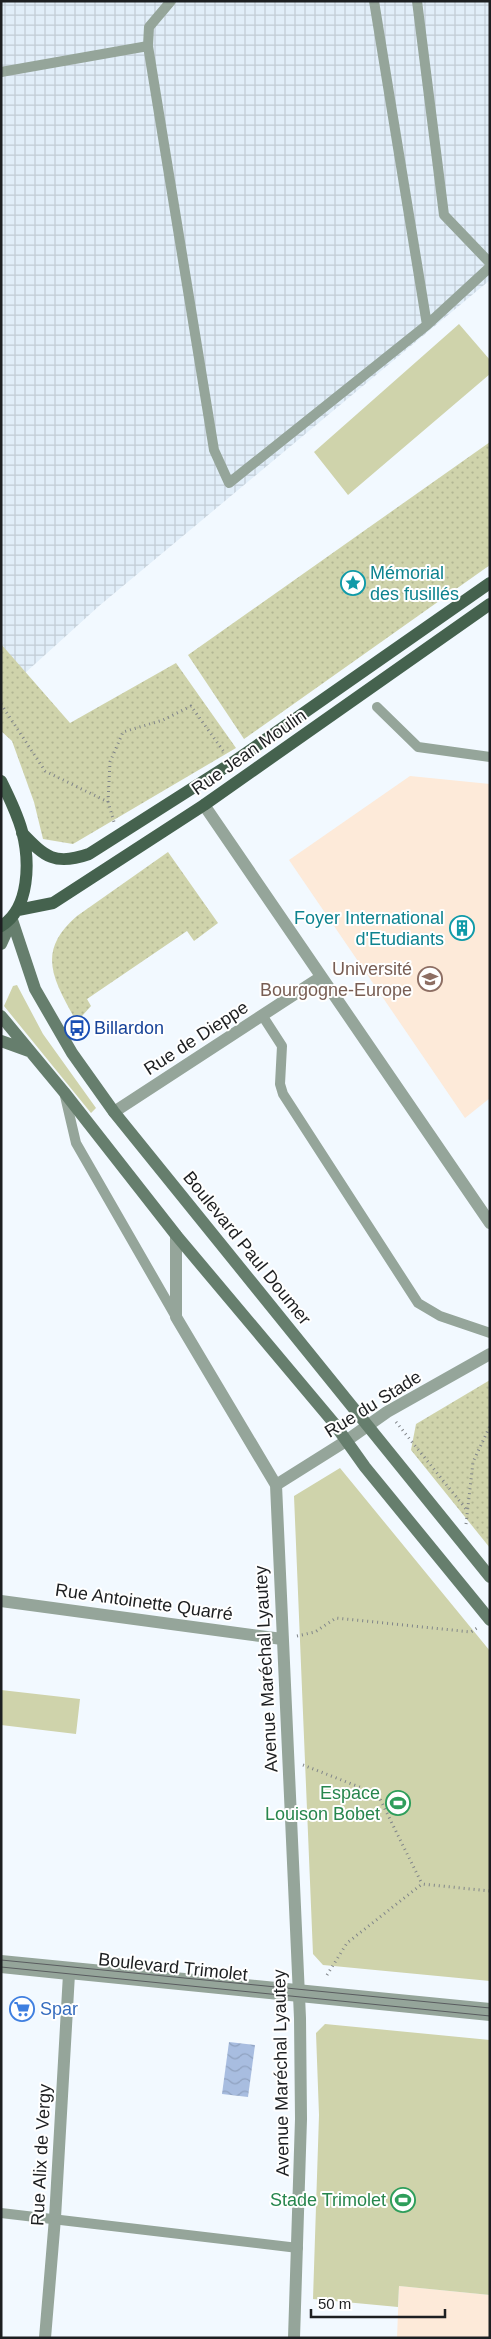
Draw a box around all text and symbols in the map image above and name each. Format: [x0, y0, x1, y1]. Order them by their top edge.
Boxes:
place label: Mémorial des fusillés [370, 563, 459, 604]
place icon: Mémorial des fusillés [340, 570, 366, 596]
street label: Rue Jean Moulin [188, 705, 310, 799]
place label: Foyer International d'Etudiants [294, 908, 444, 949]
building icon: Foyer International d'Etudiants [449, 915, 475, 941]
place label: Université Bourgogne-Europe [260, 959, 412, 1000]
school or university icon: Université Bourgogne-Europe [417, 966, 443, 992]
street label: Rue de Dieppe [140, 997, 252, 1079]
bus stop icon: Billardon [64, 1015, 90, 1041]
place label: Billardon [94, 1018, 164, 1038]
street label: Boulevard Paul Doumer [179, 1167, 315, 1329]
street label: Rue du Stade [321, 1366, 425, 1442]
street label: Avenue Maréchal Lyautey [251, 1565, 281, 1773]
street label: Rue Antoinette Quarré [54, 1580, 234, 1624]
place label: Espace Louison Bobet [265, 1783, 380, 1824]
sports icon: Espace Louison Bobet [385, 1790, 411, 1816]
street label: Boulevard Trimolet [97, 1949, 249, 1985]
street label: Avenue Maréchal Lyautey [269, 1969, 293, 2177]
supermarket icon: Spar [9, 1996, 35, 2022]
place label: Spar [40, 1999, 78, 2019]
street label: Rue Alix de Vergy [27, 2084, 55, 2226]
sports icon: Stade Trimolet [390, 2187, 416, 2213]
place label: Stade Trimolet [270, 2190, 386, 2210]
scale bar [311, 2286, 445, 2318]
text: 50 m [318, 2295, 351, 2312]

